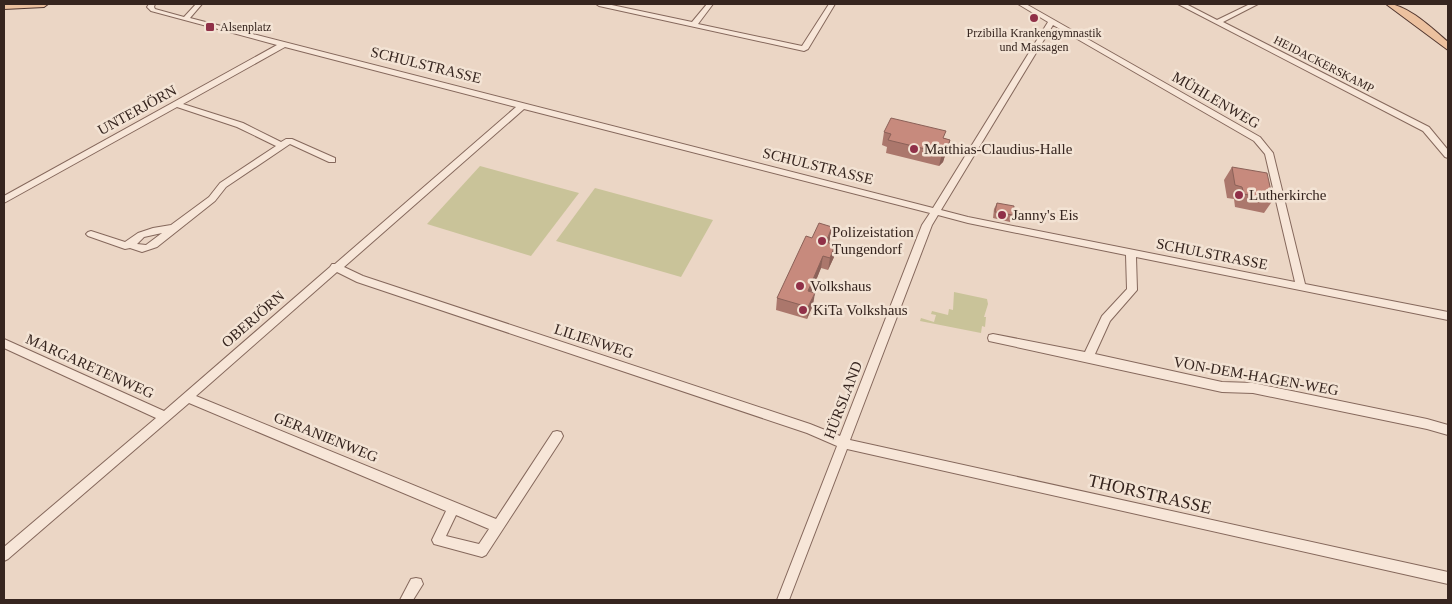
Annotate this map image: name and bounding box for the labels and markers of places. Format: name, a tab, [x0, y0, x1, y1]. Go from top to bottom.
marker: Przibilla Krankengymnastik und Massagen	[1028, 12, 1040, 24]
place label: Alsenplatz	[220, 20, 271, 34]
marker: Alsenplatz	[204, 21, 216, 33]
place label: Przibilla Krankengymnastik und Massagen	[967, 26, 1101, 54]
place label: Matthias-Claudius-Halle	[924, 141, 1073, 157]
marker: Matthias-Claudius-Halle	[908, 143, 920, 155]
place label: Lutherkirche	[1249, 187, 1327, 203]
marker: Lutherkirche	[1233, 189, 1245, 201]
place label: Janny's Eis	[1012, 207, 1079, 223]
marker: Janny's Eis	[996, 209, 1008, 221]
place label: Polizeistation Tungendorf	[832, 224, 914, 257]
marker: Polizeistation Tungendorf	[816, 235, 828, 247]
place label: Volkshaus	[810, 278, 872, 294]
marker: Volkshaus	[794, 280, 806, 292]
place label: KiTa Volkshaus	[813, 302, 908, 318]
marker: KiTa Volkshaus	[797, 304, 809, 316]

